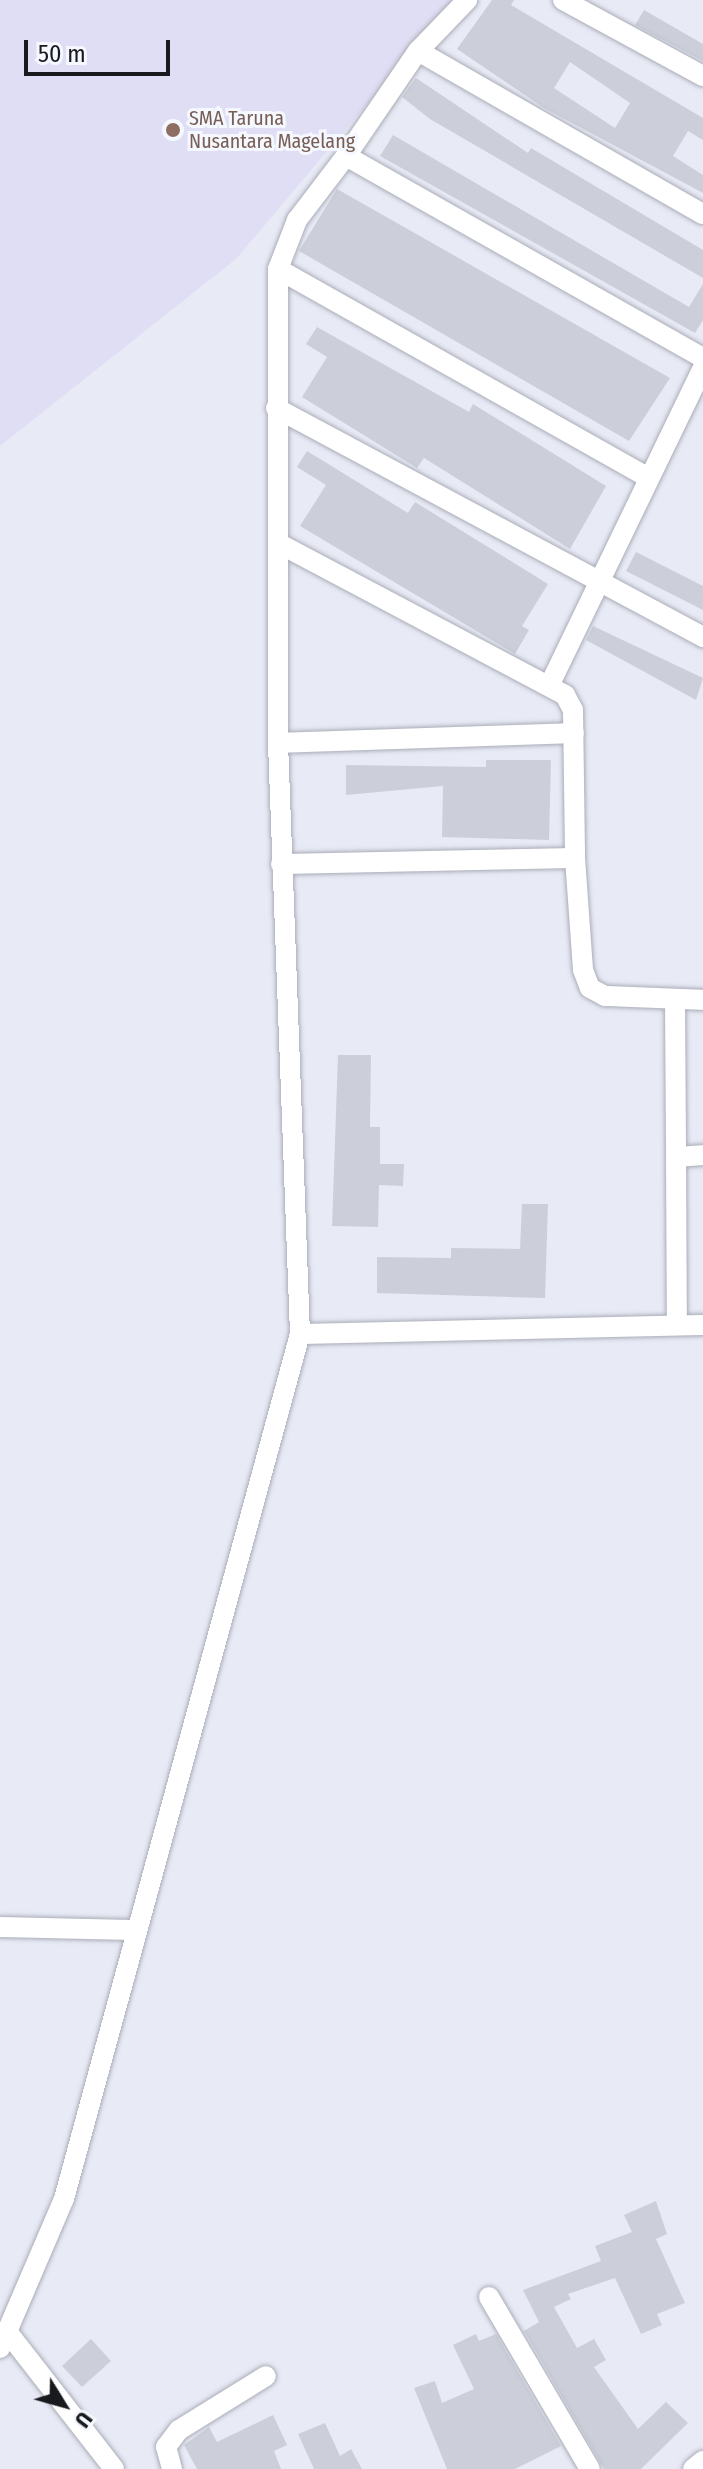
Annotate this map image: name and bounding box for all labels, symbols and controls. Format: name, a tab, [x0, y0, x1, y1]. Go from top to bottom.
scale bar	[28, 24, 174, 74]
text: 50 m	[38, 40, 86, 68]
place label: SMA Taruna Nusantara Magelang	[189, 106, 355, 153]
marker: SMA Taruna Nusantara Magelang	[164, 121, 182, 139]
north arrow	[24, 2365, 104, 2445]
text: U	[69, 2406, 98, 2433]

